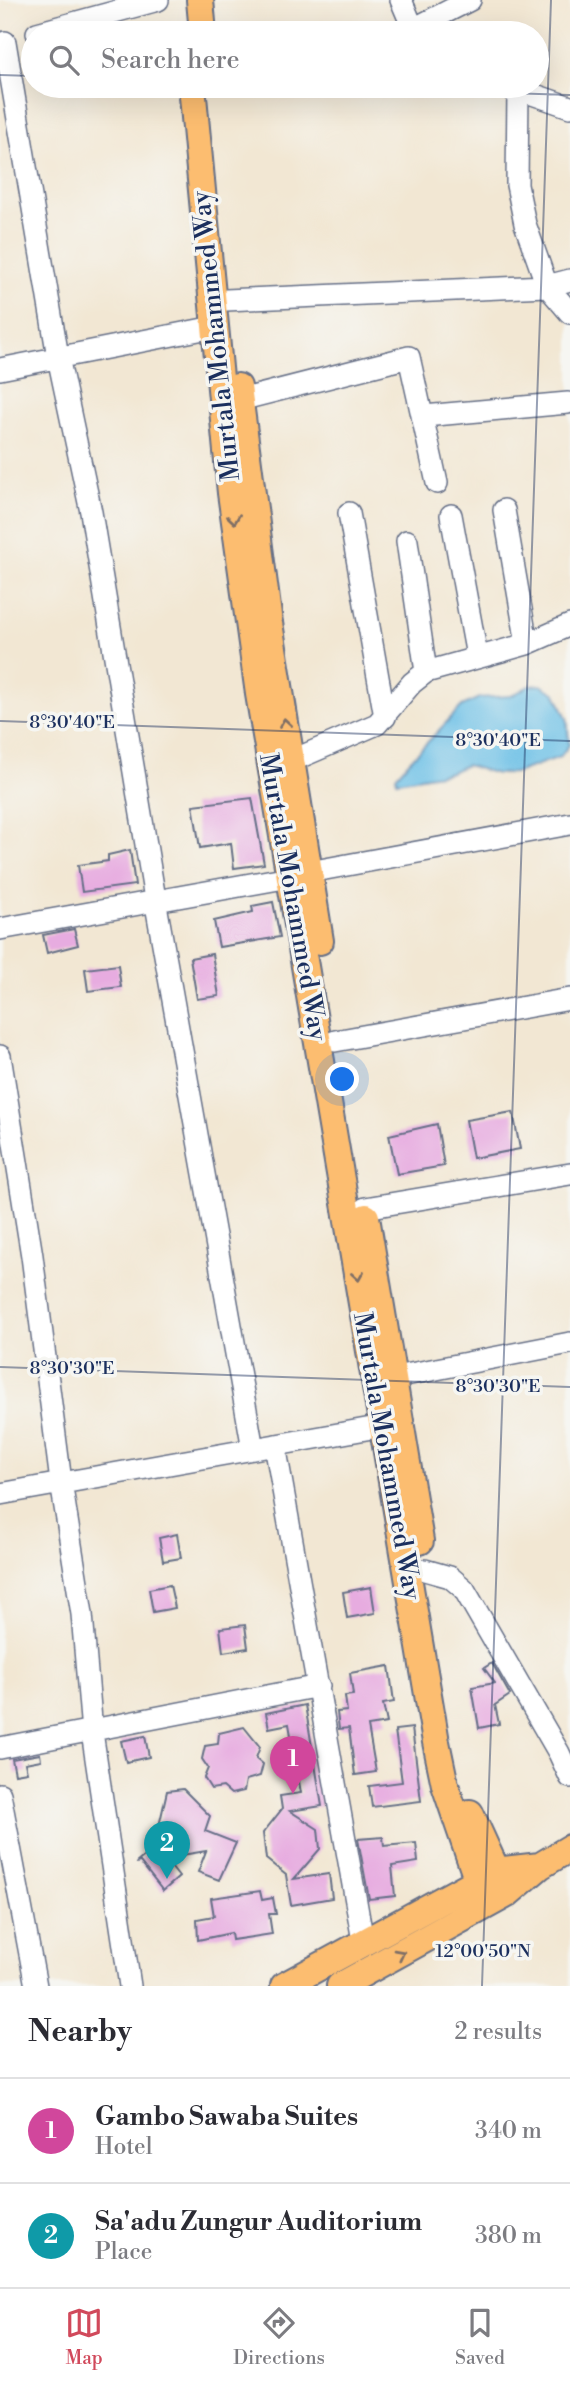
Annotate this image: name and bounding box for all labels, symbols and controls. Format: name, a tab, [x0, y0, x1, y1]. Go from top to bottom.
search box	[21, 21, 549, 98]
icon: search	[45, 41, 83, 79]
text: Search here	[101, 44, 240, 76]
street label: Murtala Mohammed Way	[185, 189, 247, 482]
one-way arrow	[227, 514, 242, 525]
text: 8°30'40"E	[29, 711, 115, 734]
one-way arrow	[278, 717, 293, 729]
text: 8°30'40"E	[455, 729, 541, 752]
street label: Murtala Mohammed Way	[252, 751, 334, 1044]
your location	[325, 1062, 359, 1096]
one-way arrow	[350, 1270, 365, 1282]
street label: Murtala Mohammed Way	[346, 1310, 428, 1603]
text: 8°30'30"E	[30, 1357, 114, 1380]
text: 8°30'30"E	[456, 1375, 540, 1398]
pin: 1	[270, 1736, 316, 1794]
pin: 2	[144, 1821, 190, 1879]
text: 12°00'50"N	[435, 1940, 531, 1963]
one-way arrow	[393, 1948, 406, 1962]
text: Nearby	[28, 2013, 132, 2051]
text: 2 results	[455, 2018, 542, 2046]
text: Gambo Sawaba Suites	[95, 2101, 358, 2133]
text: 1	[45, 2117, 57, 2145]
text: 340 m	[475, 2117, 542, 2145]
text: Hotel	[95, 2133, 153, 2161]
text: Sa'adu Zungur Auditorium	[95, 2206, 422, 2238]
text: 2	[44, 2222, 58, 2250]
text: 380 m	[475, 2222, 542, 2250]
text: Place	[95, 2238, 152, 2266]
tab: Map	[65, 2304, 103, 2370]
tab: Directions	[233, 2304, 325, 2370]
tab: Saved	[455, 2304, 505, 2370]

